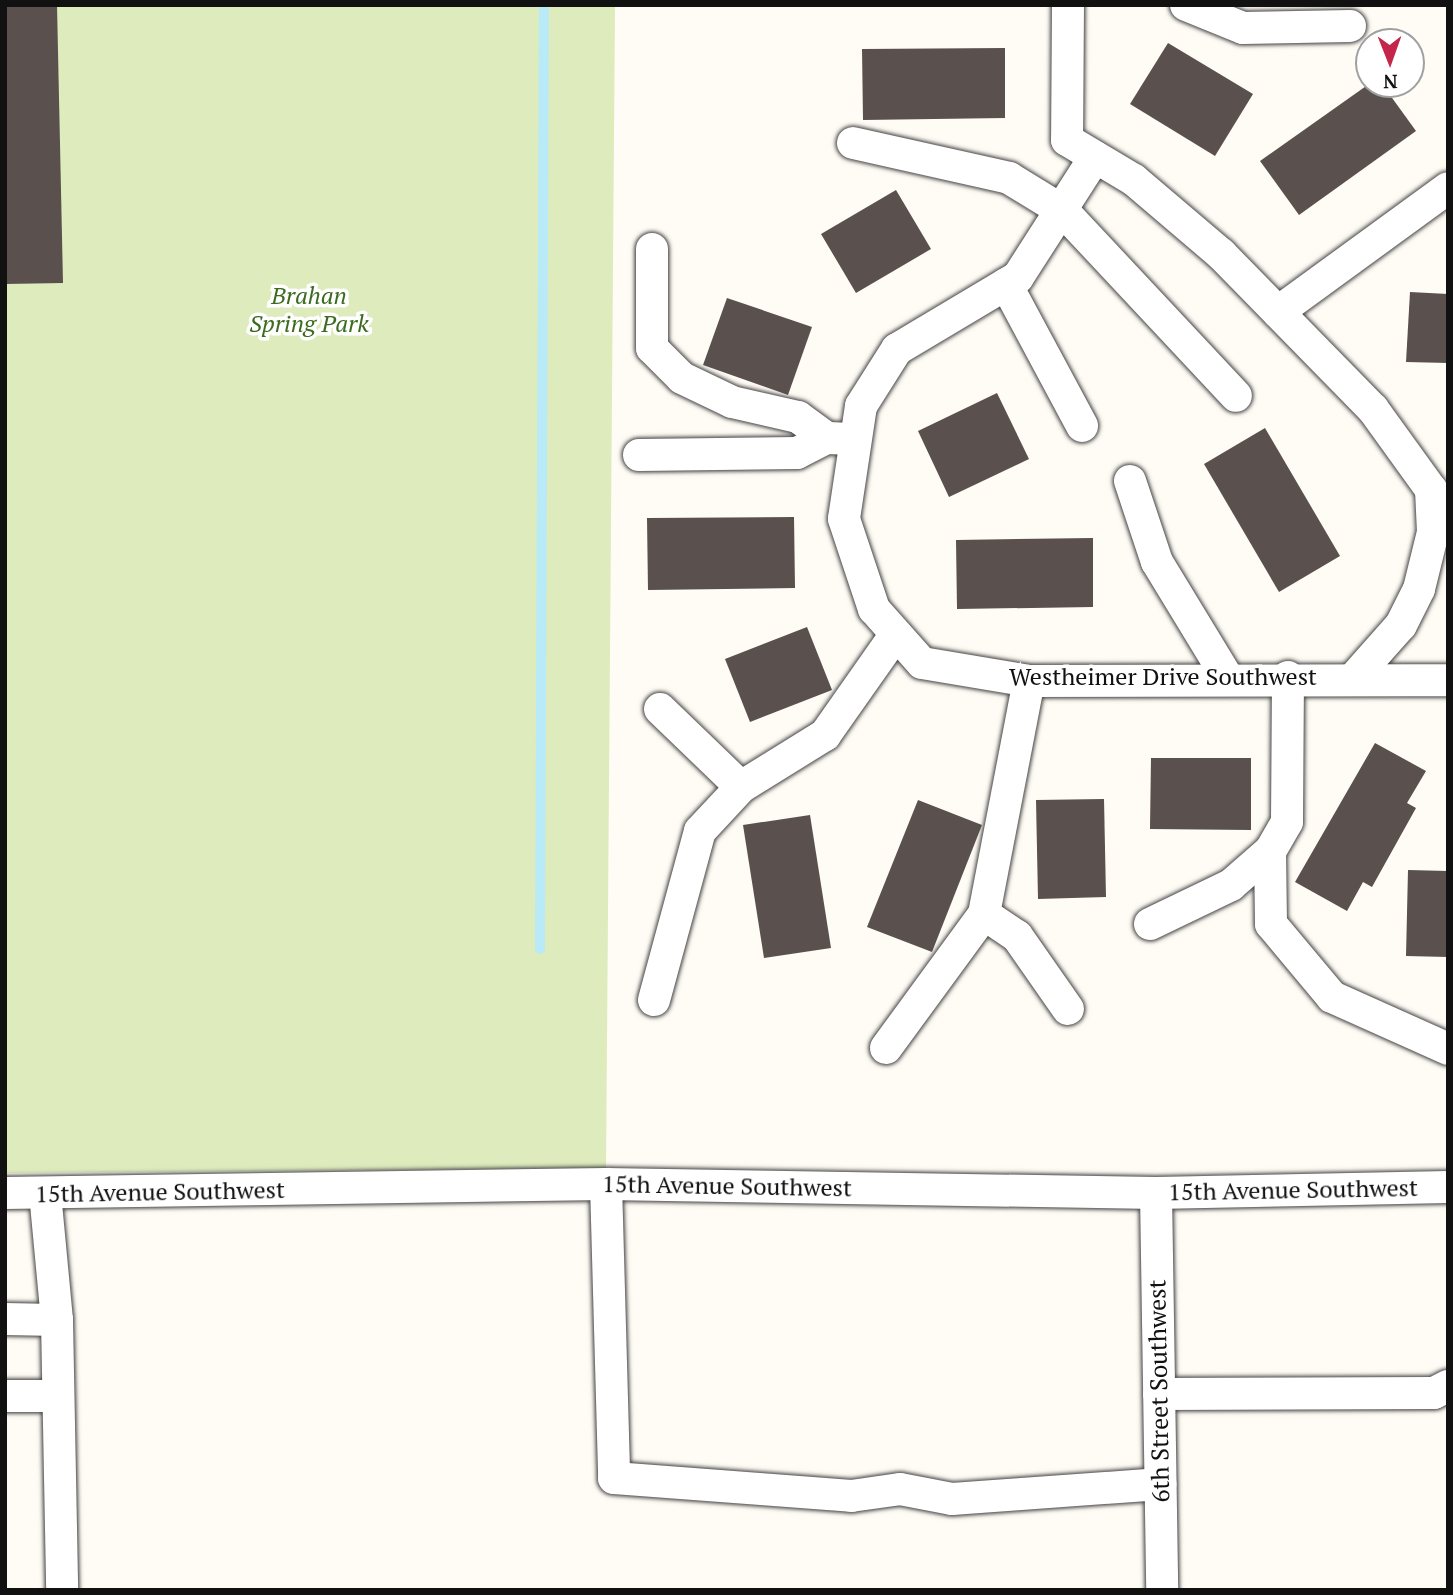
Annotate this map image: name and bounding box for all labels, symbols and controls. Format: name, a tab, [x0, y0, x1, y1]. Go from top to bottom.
north arrow	[1355, 28, 1425, 98]
text: N	[1383, 70, 1398, 95]
park label: Brahan Spring Park	[249, 282, 369, 338]
street label: Westheimer Drive Southwest	[1009, 663, 1317, 691]
street label: 15th Avenue Southwest	[602, 1169, 852, 1203]
street label: 15th Avenue Southwest	[1168, 1173, 1418, 1207]
street label: 15th Avenue Southwest	[35, 1175, 285, 1209]
street label: 6th Street Southwest	[1143, 1279, 1175, 1503]

